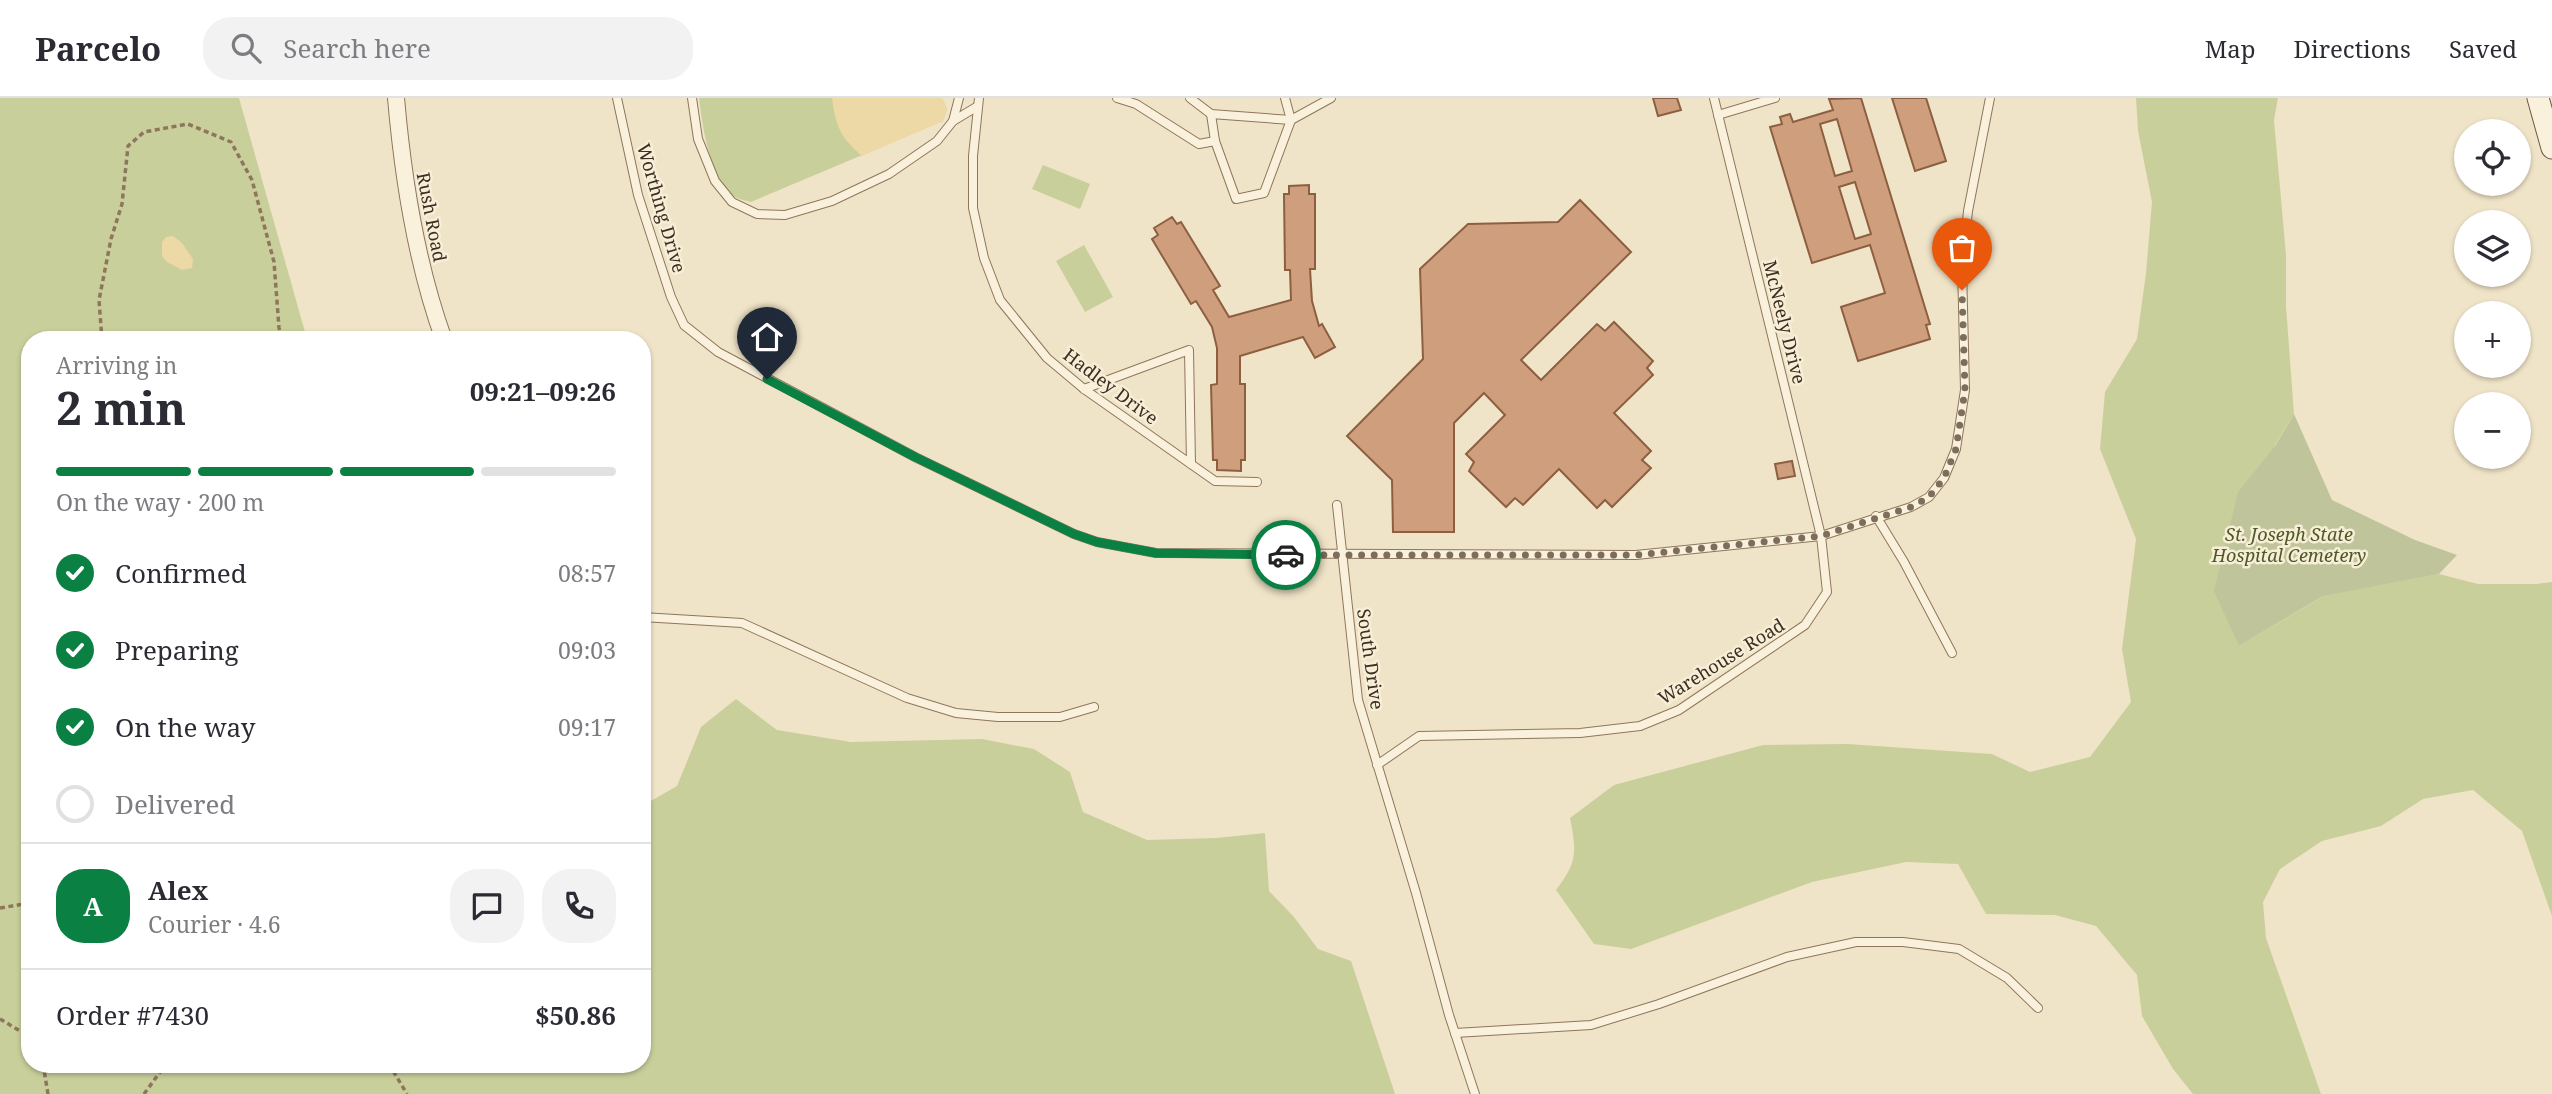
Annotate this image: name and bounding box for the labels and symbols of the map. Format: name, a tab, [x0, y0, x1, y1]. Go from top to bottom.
street label: Worthing Drive	[632, 141, 692, 275]
street label: Rush Road	[412, 170, 452, 264]
pin	[1932, 218, 1992, 290]
street label: McNeely Drive	[1758, 258, 1812, 386]
pin	[737, 307, 797, 379]
street label: Hadley Drive	[1059, 342, 1163, 430]
courier	[1251, 520, 1321, 590]
park label: St. Joseph State Hospital Cemetery	[2211, 522, 2366, 567]
street label: South Drive	[1352, 607, 1390, 711]
street label: Warehouse Road	[1653, 612, 1789, 710]

